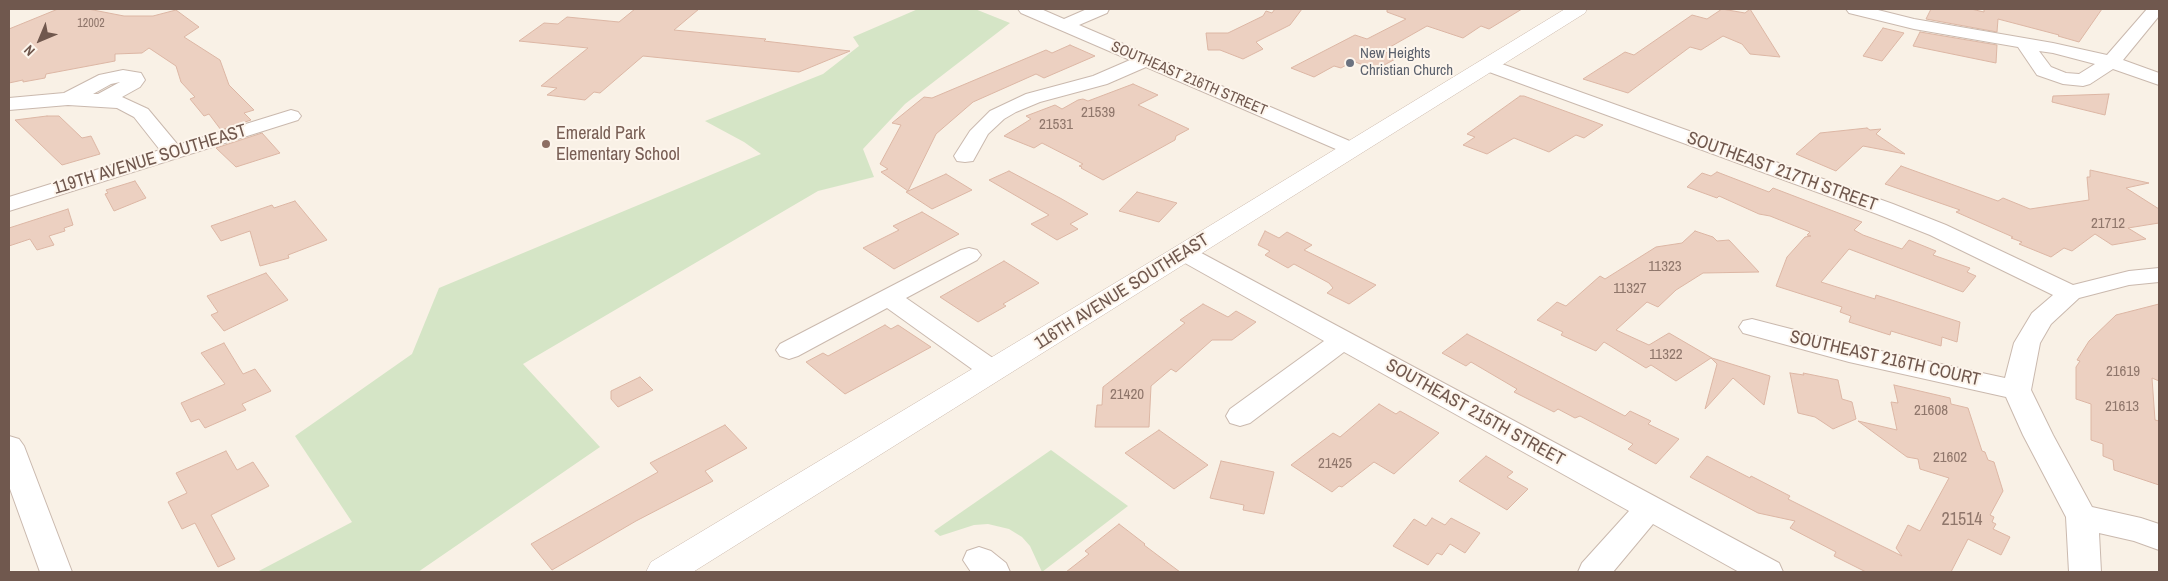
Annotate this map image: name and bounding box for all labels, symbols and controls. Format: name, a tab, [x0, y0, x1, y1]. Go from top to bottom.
north arrow	[15, 15, 65, 65]
house number: 12002	[77, 17, 105, 31]
street label: SOUTHEAST 216TH STREET	[1108, 38, 1270, 120]
text: N	[20, 41, 39, 60]
place label: New Heights Christian Church	[1360, 45, 1453, 80]
marker: New Heights Christian Church	[1344, 57, 1356, 69]
house number: 21539	[1081, 104, 1115, 122]
house number: 21531	[1039, 116, 1073, 134]
street label: 119TH AVENUE SOUTHEAST	[51, 120, 249, 200]
place label: Emerald Park Elementary School	[556, 123, 680, 166]
street label: SOUTHEAST 217TH STREET	[1684, 127, 1880, 217]
marker: Emerald Park Elementary School	[540, 138, 552, 150]
house number: 21712	[2091, 215, 2125, 233]
street label: 116TH AVENUE SOUTHEAST	[1031, 230, 1213, 354]
house number: 11323	[1648, 258, 1682, 276]
house number: 11327	[1613, 280, 1647, 298]
street label: SOUTHEAST 216TH COURT	[1788, 327, 1982, 391]
house number: 11322	[1649, 346, 1683, 364]
street label: SOUTHEAST 215TH STREET	[1382, 355, 1568, 471]
house number: 21619	[2106, 363, 2140, 381]
house number: 21420	[1110, 386, 1144, 404]
house number: 21613	[2105, 398, 2139, 416]
house number: 21608	[1914, 402, 1948, 420]
house number: 21602	[1933, 449, 1967, 467]
house number: 21425	[1318, 455, 1352, 473]
house number: 21514	[1941, 509, 1983, 531]

